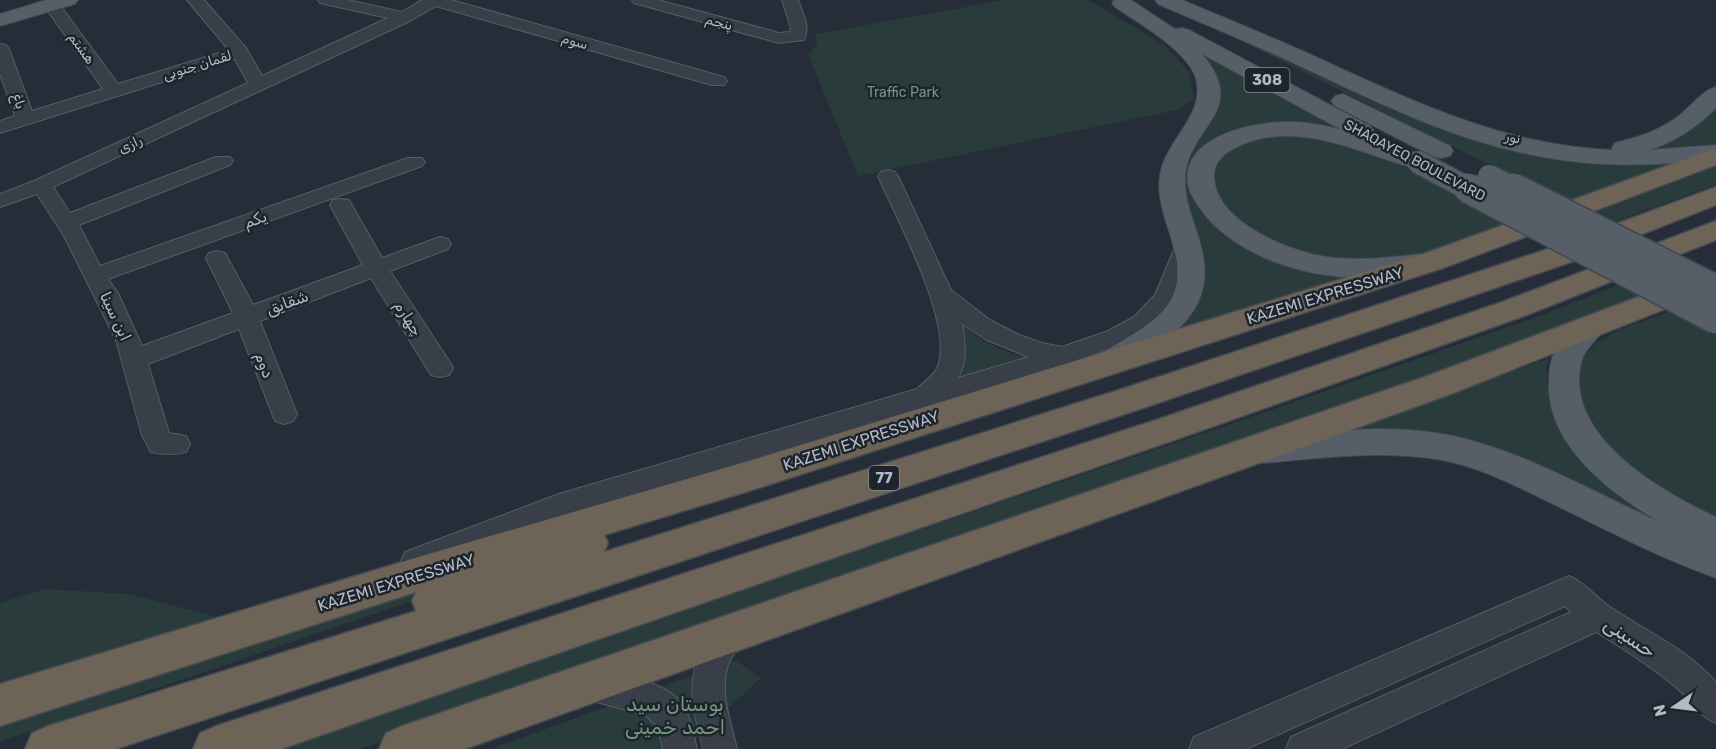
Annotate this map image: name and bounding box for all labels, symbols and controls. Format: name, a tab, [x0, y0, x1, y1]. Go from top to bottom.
street label: پنجم	[703, 11, 734, 35]
street label: هشتم	[64, 29, 99, 68]
street label: سوم	[559, 30, 590, 54]
street label: لقمان جنوبی	[161, 47, 234, 84]
road number: 308	[1244, 68, 1290, 92]
park label: Traffic Park	[867, 84, 940, 101]
street label: باغ	[7, 91, 29, 112]
street label: SHAQAYEQ BOULEVARD	[1341, 116, 1488, 205]
street label: نور	[1503, 127, 1522, 147]
street label: رازی	[116, 132, 145, 157]
street label: یکم	[241, 207, 270, 233]
street label: KAZEMI EXPRESSWAY	[1244, 263, 1406, 328]
street label: شقایق	[263, 286, 311, 320]
street label: ابن سینا	[96, 289, 135, 344]
street label: چهارم	[390, 297, 427, 340]
street label: دوم	[250, 350, 278, 381]
street label: KAZEMI EXPRESSWAY	[781, 406, 942, 475]
road number: 77	[869, 466, 899, 490]
street label: KAZEMI EXPRESSWAY	[315, 550, 477, 615]
street label: حسینی	[1599, 611, 1661, 663]
north arrow	[1644, 677, 1704, 737]
park label: بوستان سید احمد خمینی	[625, 692, 725, 739]
text: N	[1649, 703, 1671, 718]

